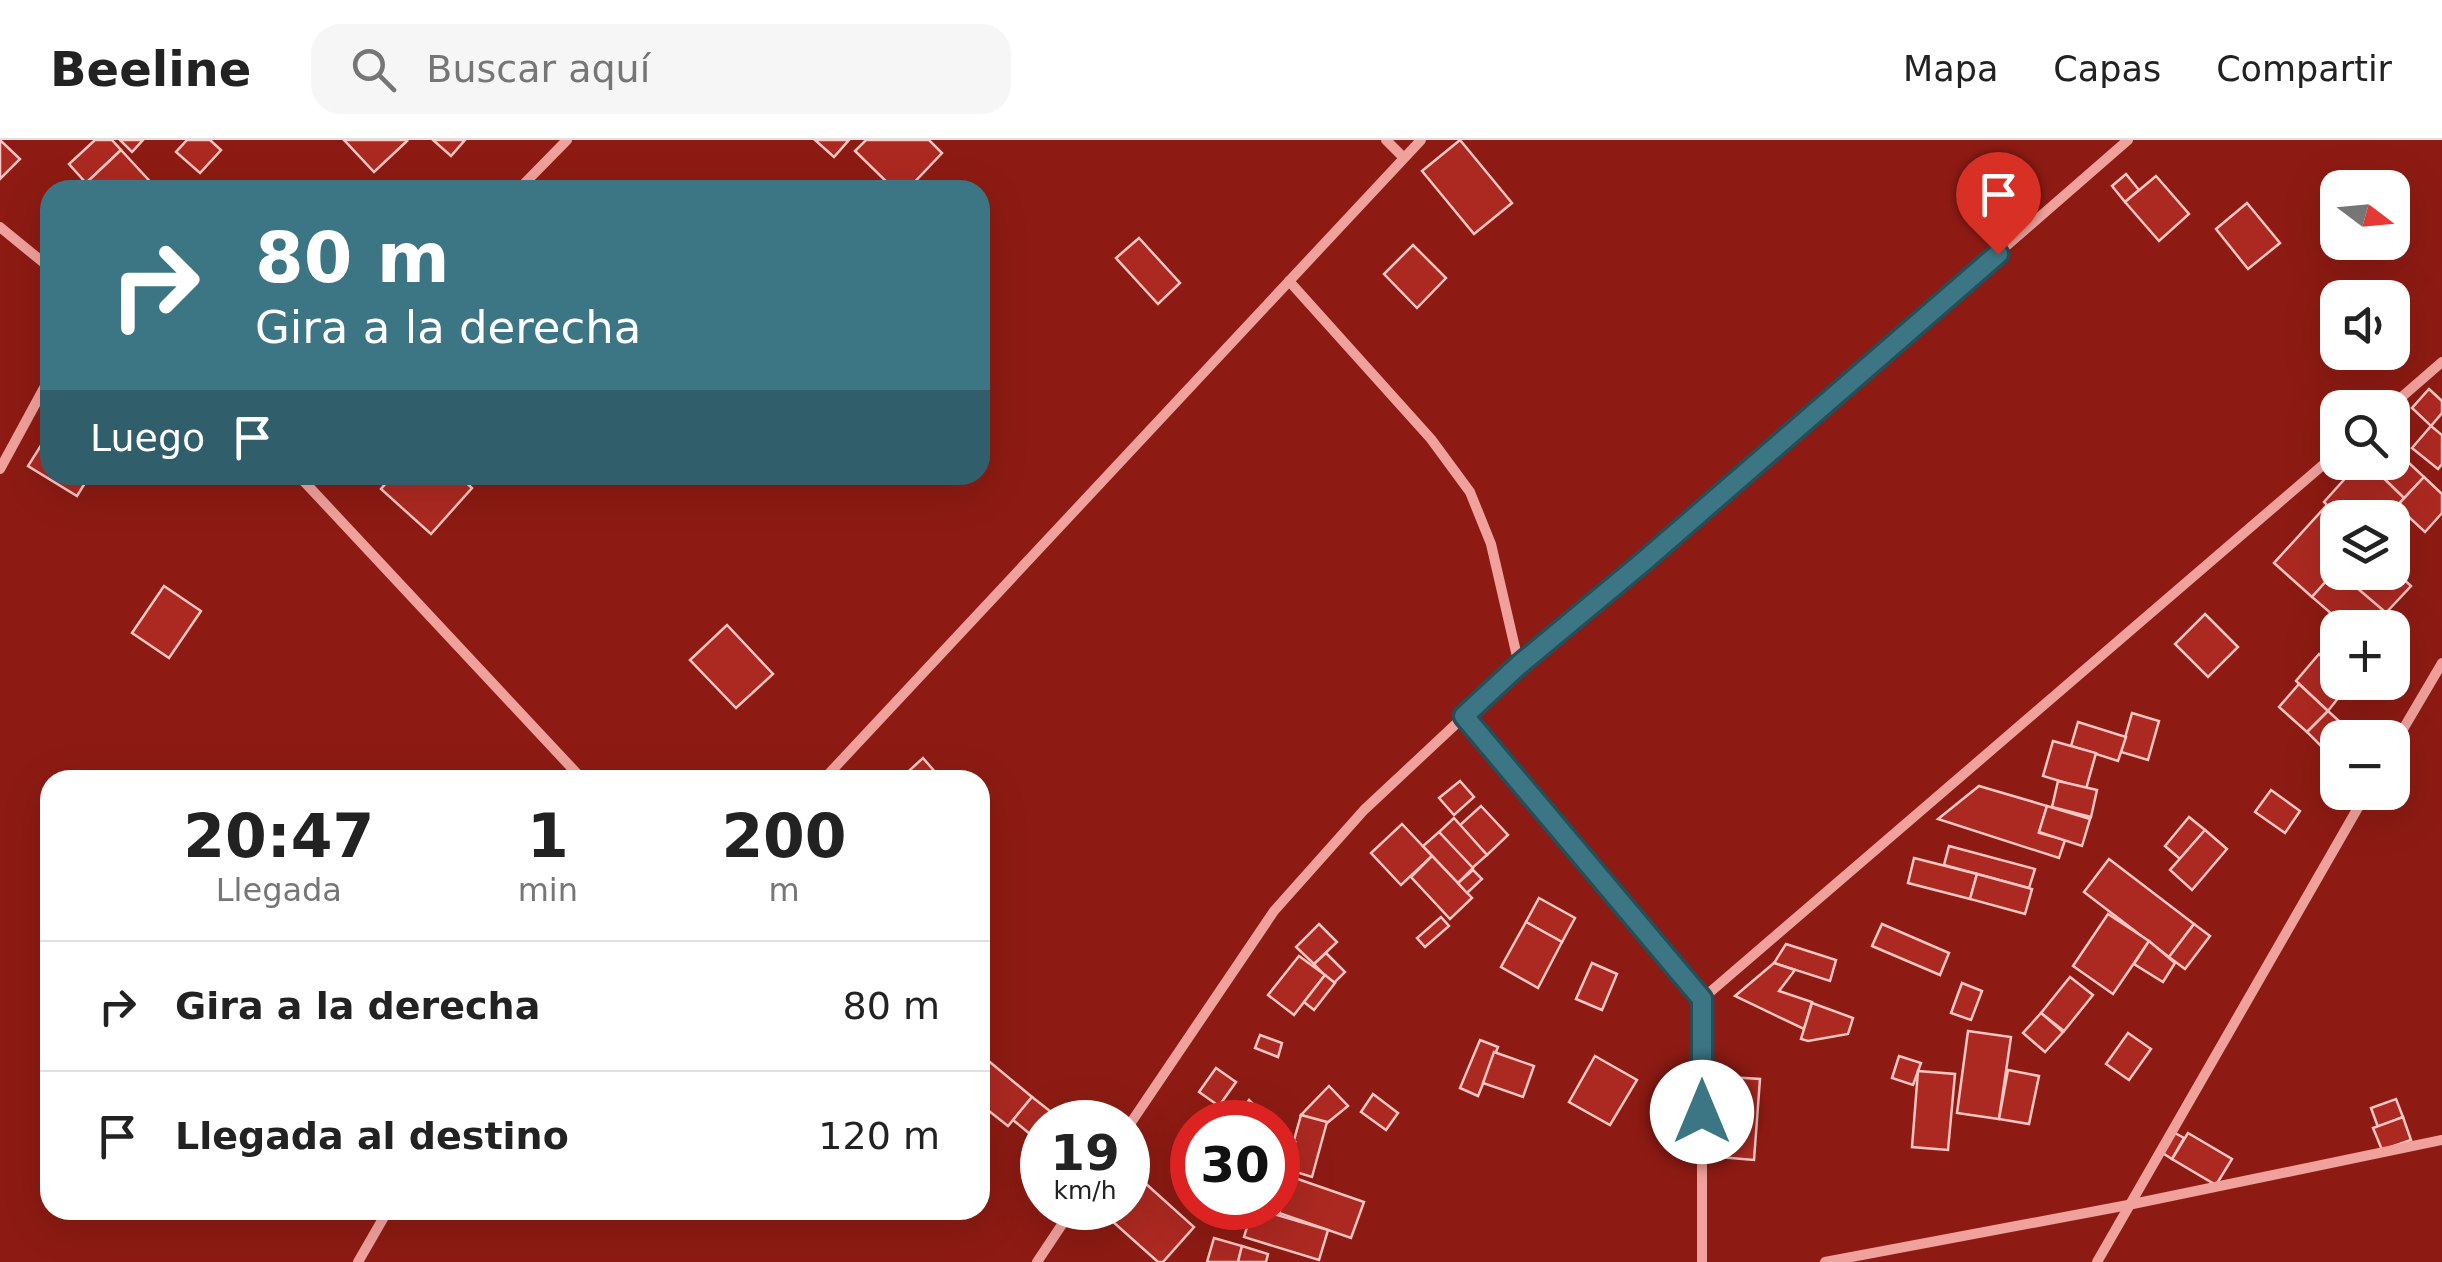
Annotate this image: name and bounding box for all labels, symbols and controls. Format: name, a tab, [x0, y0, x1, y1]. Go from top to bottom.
search box	[311, 24, 1011, 114]
text: Beeline	[50, 41, 251, 97]
icon: search	[346, 42, 401, 97]
text: Buscar aquí	[426, 47, 650, 91]
text: Mapa	[1903, 49, 1998, 89]
text: Capas	[2053, 49, 2161, 89]
text: Compartir	[2216, 49, 2392, 89]
pin	[1956, 152, 2041, 255]
icon: arrive	[1971, 167, 2026, 222]
north arrow	[2320, 170, 2410, 260]
map controls	[2320, 170, 2410, 810]
text: 80 m	[255, 217, 450, 299]
icon: right	[90, 220, 220, 350]
button: sound	[2320, 280, 2410, 370]
text: Gira a la derecha	[255, 301, 641, 354]
button: search	[2320, 390, 2410, 480]
icon: arrive	[225, 410, 280, 465]
text: Luego	[90, 416, 205, 460]
button: layers	[2320, 500, 2410, 590]
button: +	[2320, 610, 2410, 700]
button: −	[2320, 720, 2410, 810]
text: 20:47	[183, 801, 374, 871]
text: 1	[527, 801, 569, 871]
text: 200	[721, 801, 847, 871]
text: Llegada	[216, 871, 342, 909]
text: min	[518, 871, 578, 909]
text: m	[768, 871, 800, 909]
icon: right	[90, 979, 145, 1034]
text: Gira a la derecha	[175, 984, 540, 1028]
text: 80 m	[843, 984, 940, 1028]
position arrow	[1650, 1060, 1754, 1164]
speed limit sign: 30	[1170, 1100, 1300, 1230]
icon: arrive	[90, 1109, 145, 1164]
text: Llegada al destino	[175, 1114, 569, 1158]
text: 120 m	[818, 1114, 940, 1158]
text: 19	[1050, 1124, 1120, 1182]
text: km/h	[1053, 1176, 1117, 1205]

